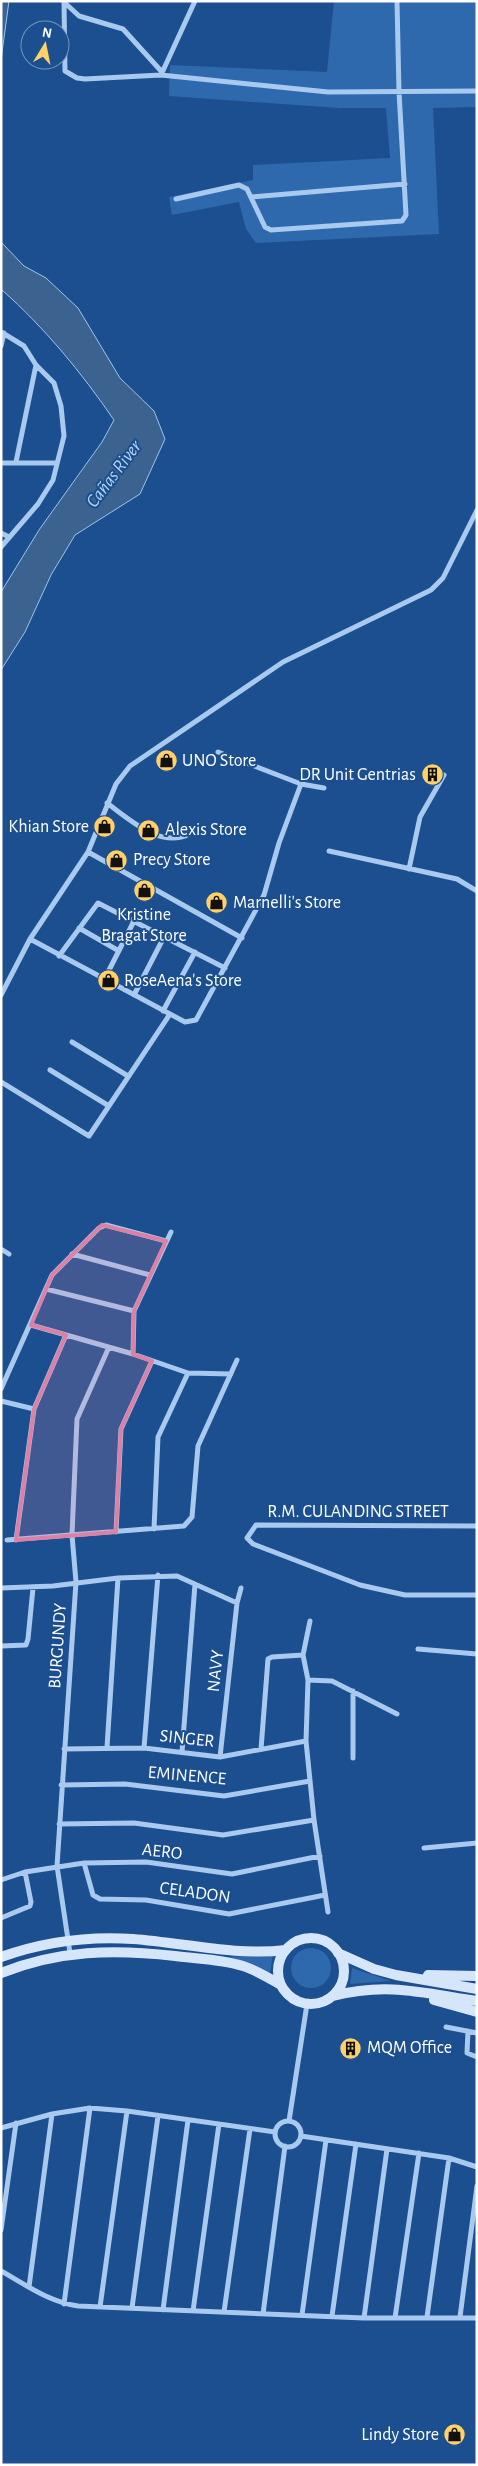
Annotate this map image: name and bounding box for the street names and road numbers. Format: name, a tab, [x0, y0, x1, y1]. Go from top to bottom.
street label: R.M. CULANDING STREET	[267, 1503, 449, 1521]
street label: BURGUNDY	[46, 1602, 70, 1689]
street label: NAVY	[205, 1649, 227, 1693]
street label: SINGER	[159, 1727, 215, 1751]
street label: EMINENCE	[147, 1764, 227, 1788]
street label: AERO	[141, 1841, 183, 1863]
street label: CELADON	[158, 1879, 232, 1907]

